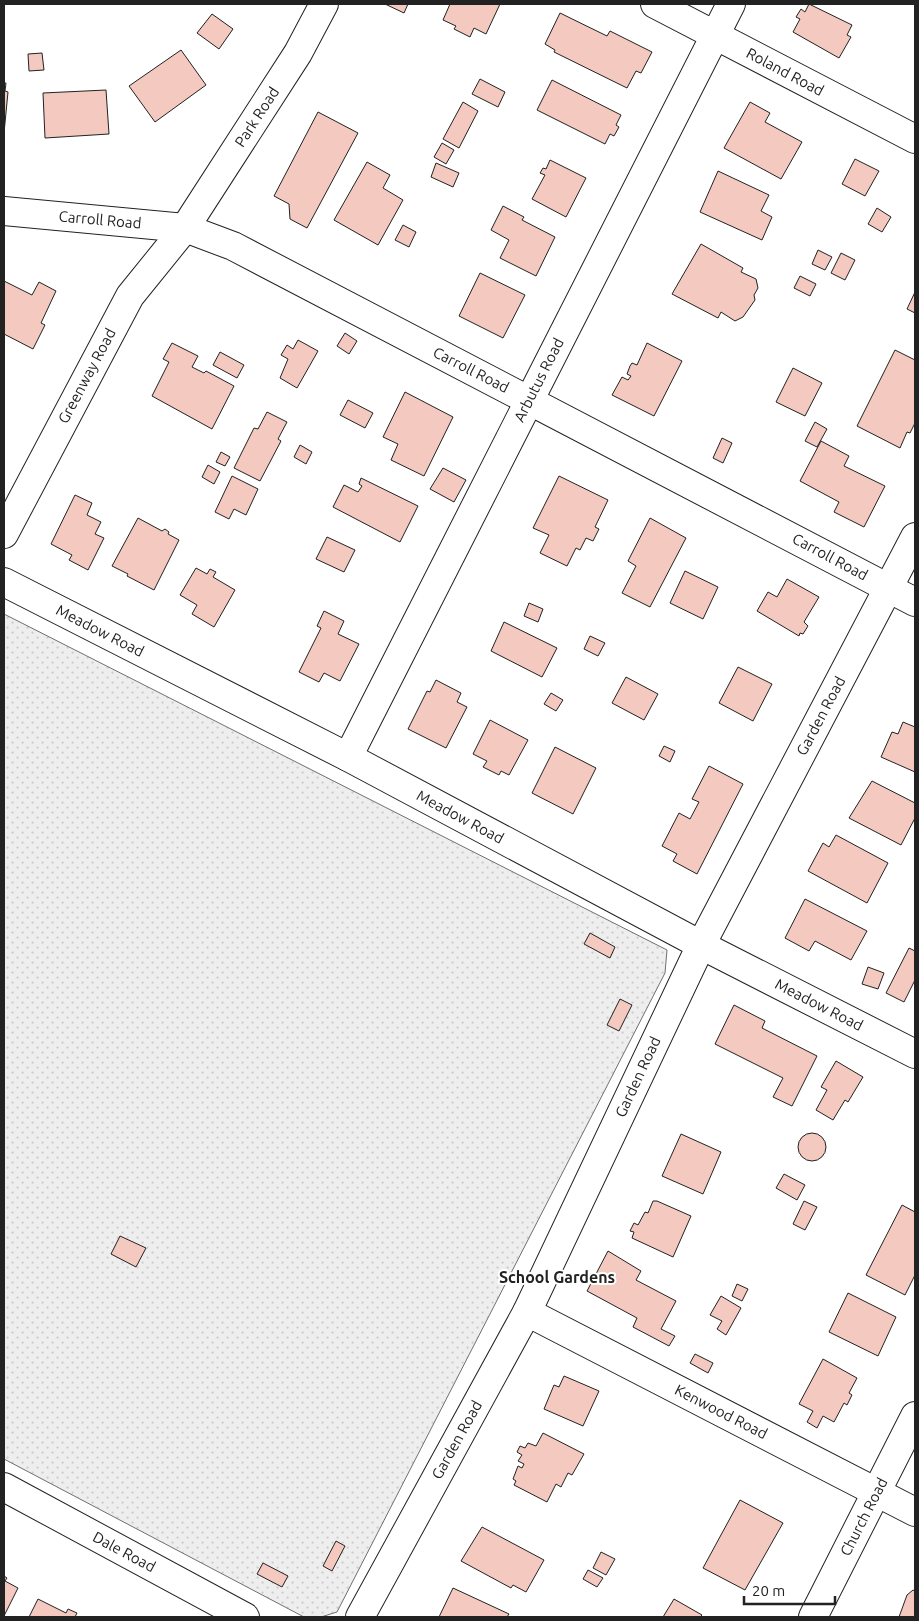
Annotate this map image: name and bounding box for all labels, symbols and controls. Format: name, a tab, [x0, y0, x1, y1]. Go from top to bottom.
street label: Roland Road	[744, 44, 827, 99]
street label: Park Road	[231, 84, 282, 150]
street label: Carroll Road	[58, 207, 142, 232]
street label: Greenway Road	[54, 325, 119, 426]
street label: Arbutus Road	[510, 335, 567, 425]
street label: Carroll Road	[430, 343, 512, 396]
street label: Carroll Road	[790, 530, 871, 584]
street label: Meadow Road	[54, 601, 147, 660]
street label: Garden Road	[793, 673, 848, 758]
street label: Meadow Road	[414, 786, 507, 847]
street label: Meadow Road	[773, 975, 866, 1034]
street label: Garden Road	[611, 1034, 664, 1120]
district label: School Gardens	[499, 1268, 615, 1286]
street label: Kenwood Road	[672, 1381, 770, 1442]
street label: Garden Road	[428, 1398, 485, 1482]
street label: Church Road	[837, 1475, 891, 1559]
street label: Dale Road	[90, 1528, 158, 1575]
scale bar	[744, 1574, 835, 1606]
text: 20 m	[752, 1582, 785, 1599]

